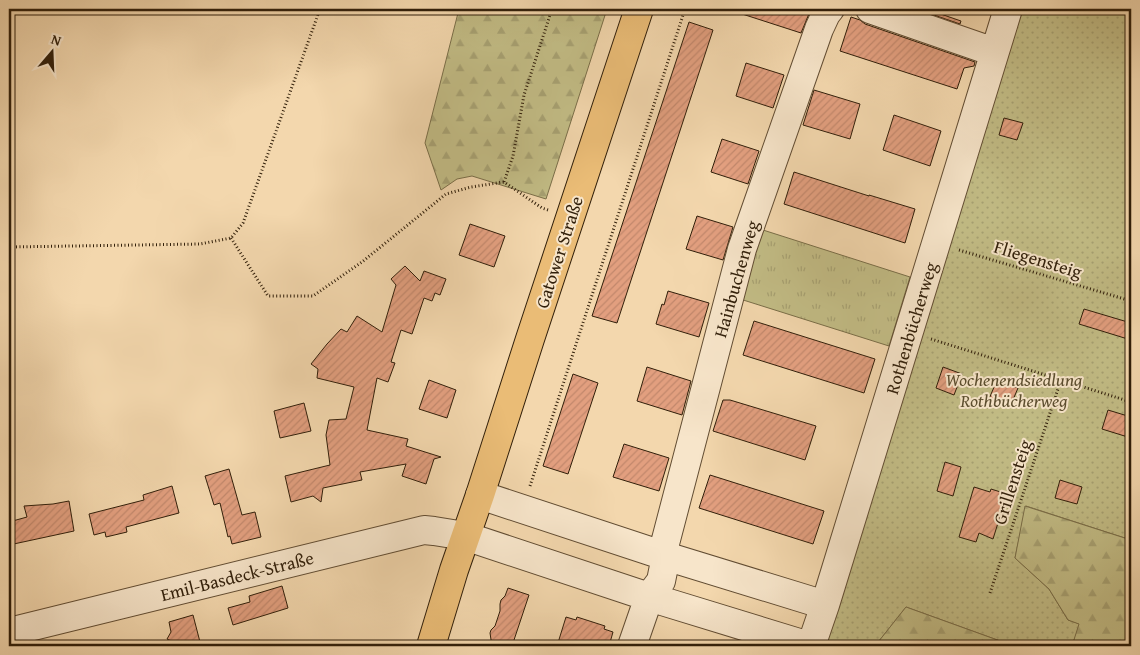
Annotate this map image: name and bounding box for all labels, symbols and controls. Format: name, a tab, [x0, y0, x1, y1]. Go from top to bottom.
north arrow	[28, 28, 78, 78]
text: N	[49, 29, 65, 51]
street label: Gatower Straße	[528, 192, 590, 312]
street label: Hainbuchenweg	[706, 217, 766, 341]
street label: Fliegensteig	[991, 233, 1085, 285]
street label: Rothenbücherweg	[878, 258, 944, 398]
park label: Wochenendsiedlung Rothbücherweg	[946, 366, 1082, 414]
street label: Grillensteig	[986, 436, 1038, 528]
street label: Emil-Basdeck-Straße	[158, 544, 316, 608]

